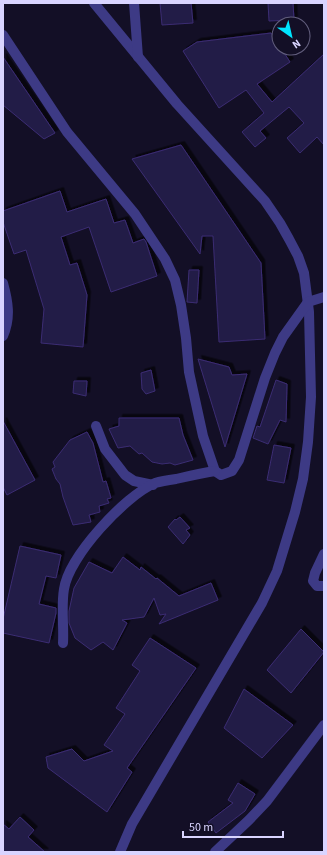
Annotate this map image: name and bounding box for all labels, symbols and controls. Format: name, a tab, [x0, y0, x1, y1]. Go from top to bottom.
north arrow	[271, 16, 311, 56]
text: N	[289, 36, 304, 52]
scale bar	[183, 813, 283, 839]
text: 50 m	[189, 819, 213, 836]

